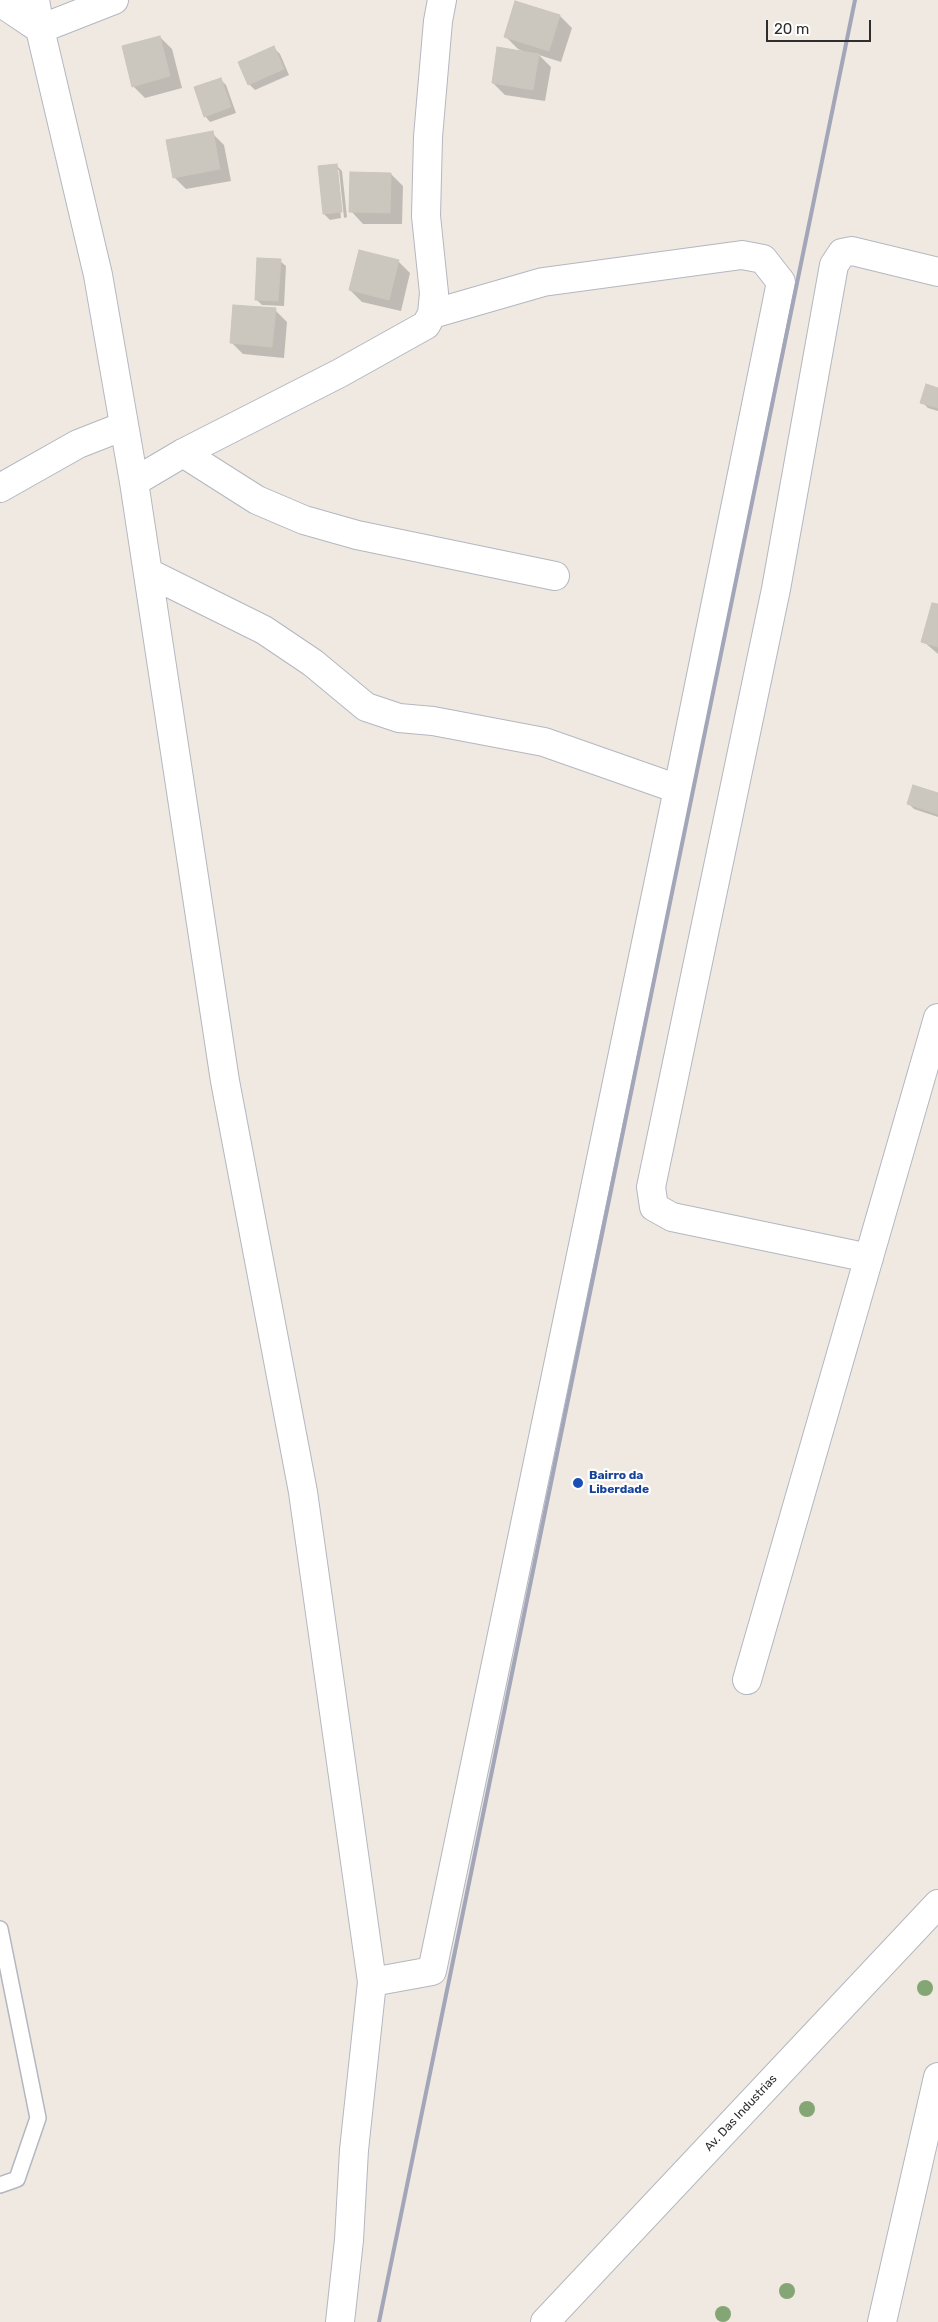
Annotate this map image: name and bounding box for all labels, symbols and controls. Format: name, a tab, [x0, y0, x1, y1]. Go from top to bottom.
scale bar	[768, 10, 873, 42]
text: 20 m	[774, 20, 809, 38]
place label: Bairro da Liberdade	[589, 1469, 649, 1497]
marker: Bairro da Liberdade	[571, 1476, 585, 1490]
street label: Av. Das Industrias	[702, 2072, 780, 2154]

